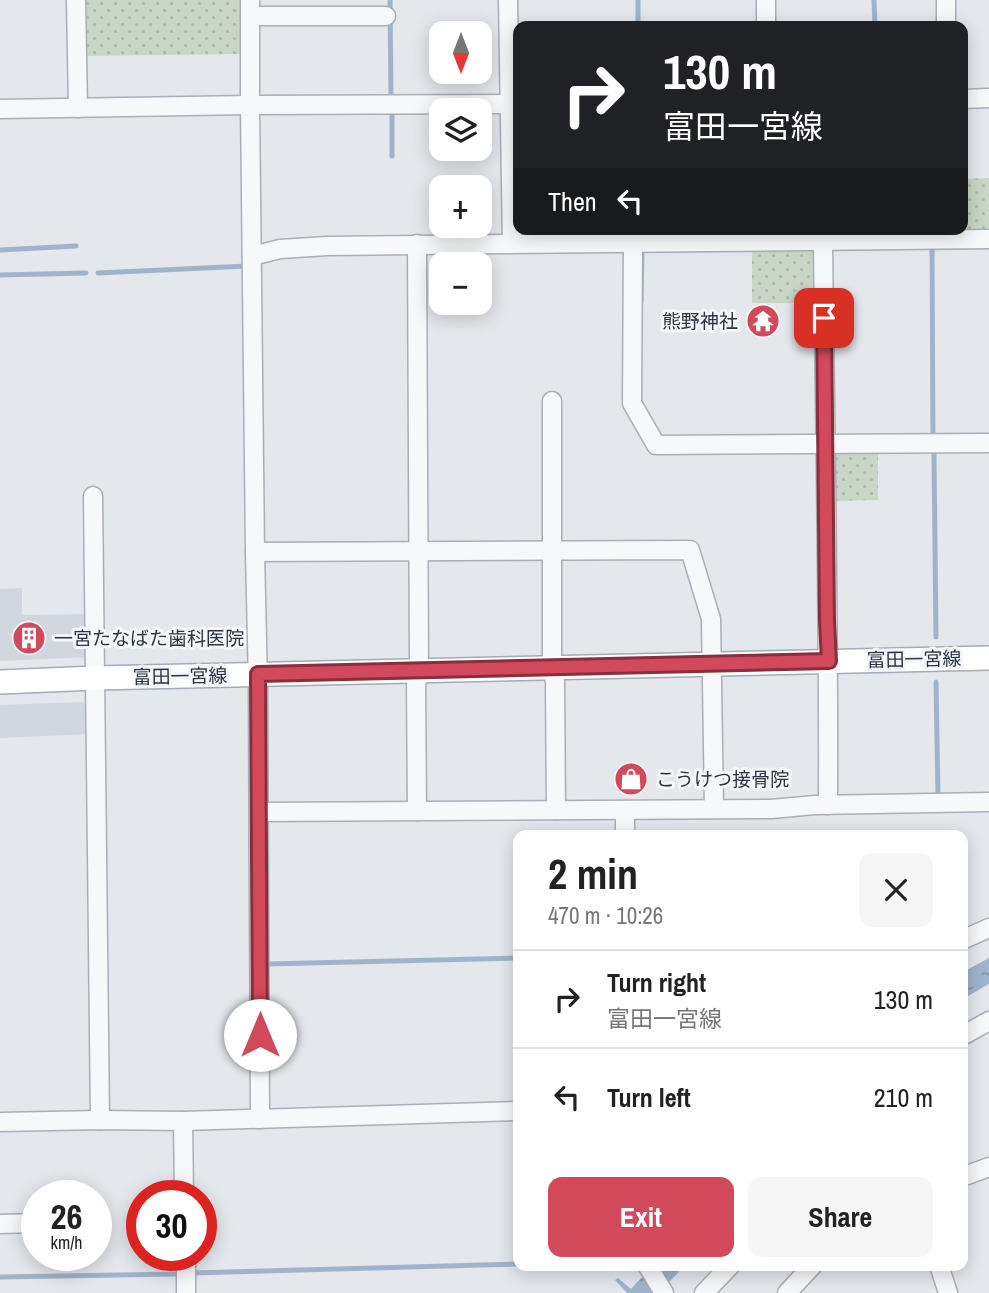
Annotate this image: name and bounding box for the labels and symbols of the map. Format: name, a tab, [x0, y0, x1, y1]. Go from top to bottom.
north arrow	[429, 21, 492, 84]
pin	[794, 288, 854, 348]
temple icon: 熊野神社	[744, 302, 782, 340]
place label: 熊野神社	[662, 308, 738, 334]
building icon: 一宮たなばた歯科医院	[10, 619, 48, 657]
place label: 一宮たなばた歯科医院	[54, 625, 244, 651]
street label: 富田一宮線	[866, 645, 962, 673]
street label: 富田一宮線	[132, 662, 228, 690]
shop icon: こうけつ接骨院	[612, 760, 650, 798]
place label: こうけつ接骨院	[656, 766, 789, 792]
position arrow	[223, 998, 297, 1072]
speed limit sign: 30	[126, 1180, 217, 1271]

